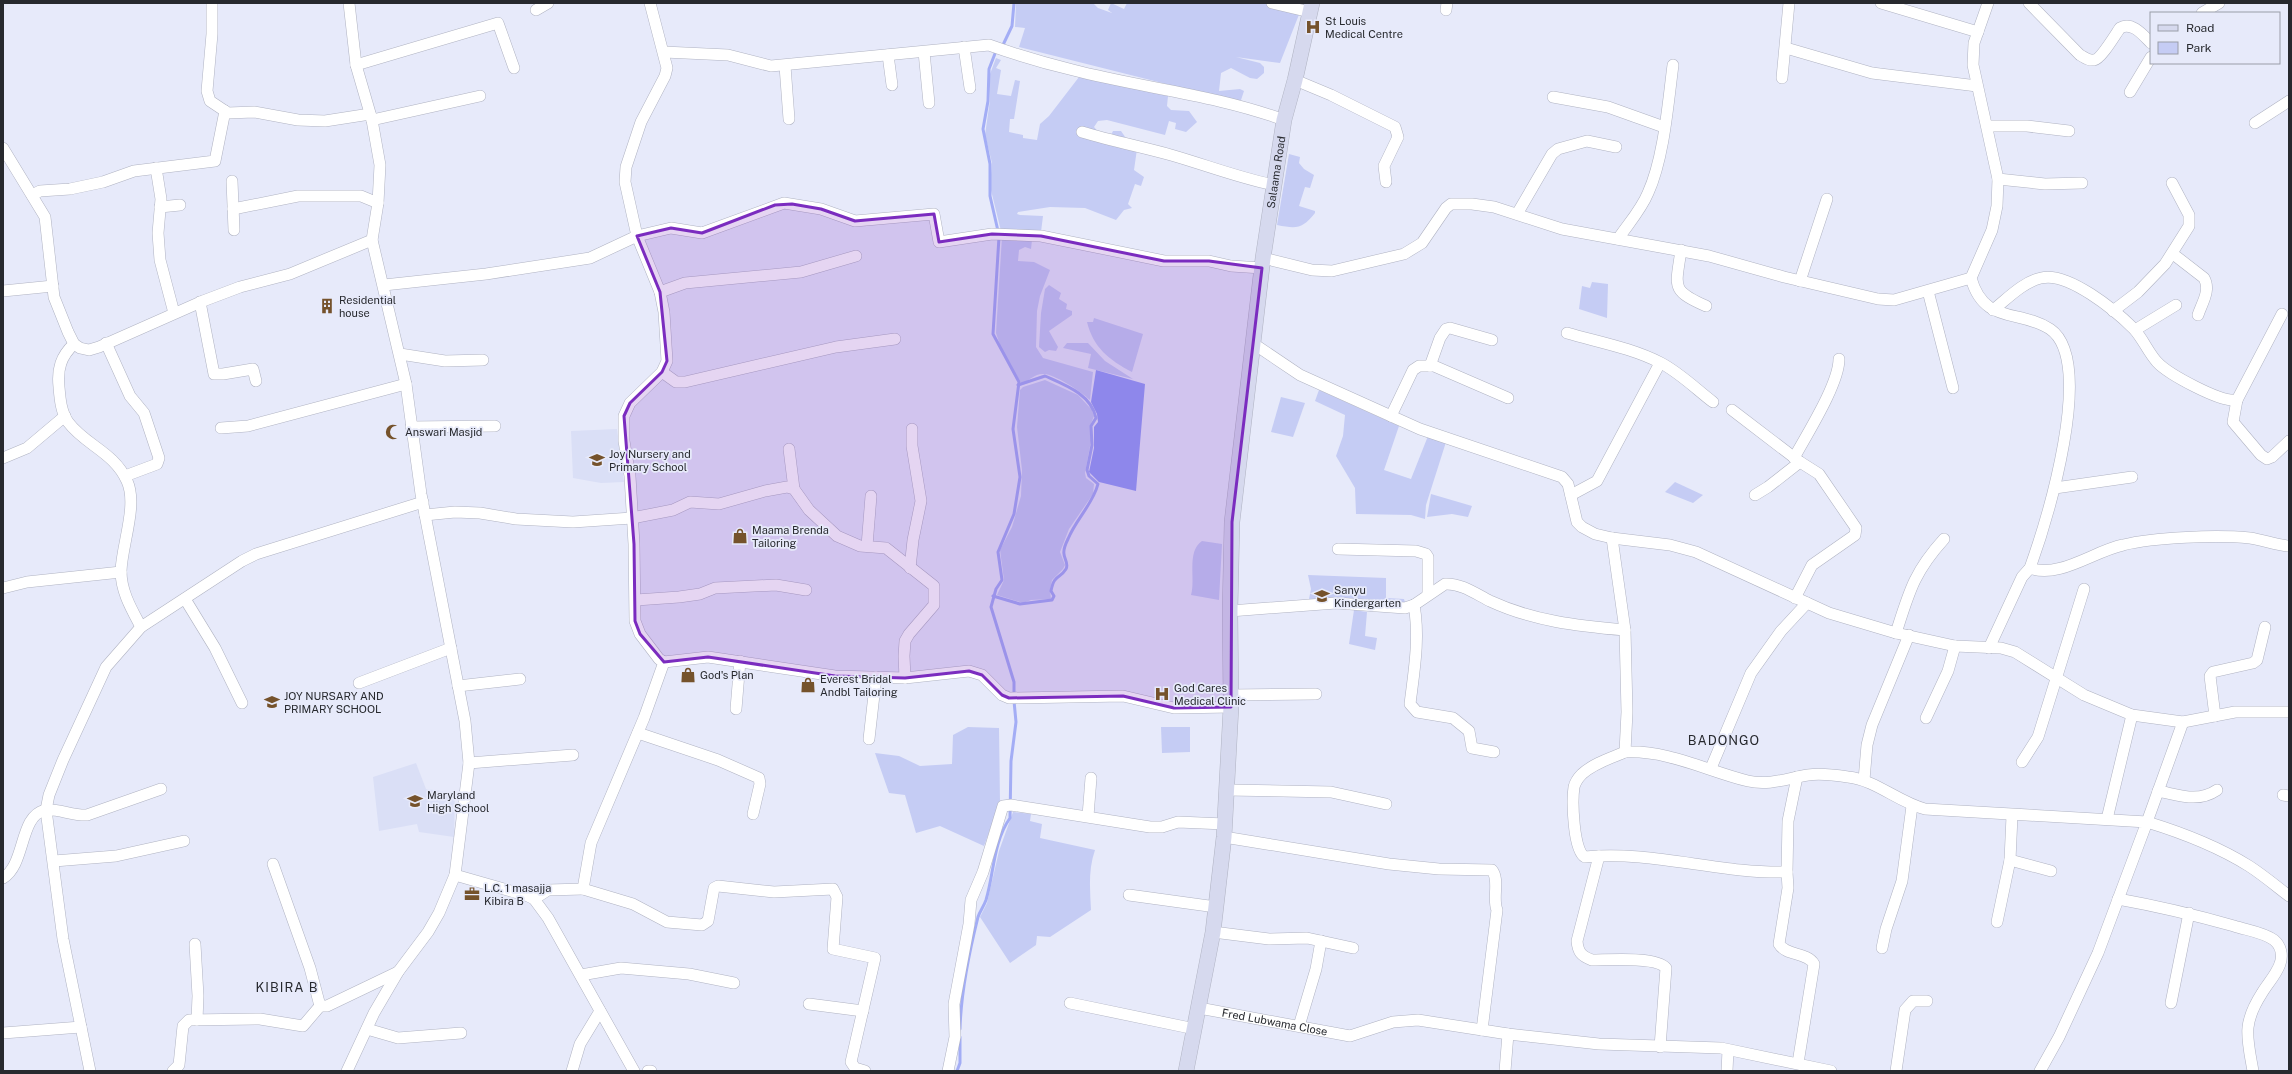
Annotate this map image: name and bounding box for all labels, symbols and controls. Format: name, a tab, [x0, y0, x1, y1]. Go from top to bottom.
legend	[2150, 12, 2280, 64]
place label: St Louis Medical Centre	[1325, 15, 1403, 40]
hospital icon: St Louis Medical Centre	[1304, 18, 1322, 36]
text: Road	[2186, 21, 2214, 35]
text: Park	[2186, 41, 2212, 55]
street label: Salaama Road	[1265, 135, 1287, 209]
place label: Residential house	[339, 294, 396, 319]
building icon: Residential house	[318, 297, 336, 315]
mosque icon: Answari Masjid	[384, 423, 402, 441]
place label: Answari Masjid	[405, 426, 482, 438]
place label: Joy Nursery and Primary School	[609, 448, 691, 473]
school or university icon: Joy Nursery and Primary School	[588, 451, 606, 469]
place label: Maama Brenda Tailoring	[752, 524, 829, 549]
shop icon: Maama Brenda Tailoring	[731, 527, 749, 545]
place label: Sanyu Kindergarten	[1334, 584, 1401, 609]
school or university icon: Sanyu Kindergarten	[1313, 587, 1331, 605]
shop icon: God's Plan	[679, 666, 697, 684]
place label: God's Plan	[700, 669, 754, 681]
place label: Everest Bridal Andbl Tailoring	[820, 673, 898, 698]
shop icon: Everest Bridal Andbl Tailoring	[799, 676, 817, 694]
place label: God Cares Medical Clinic	[1174, 682, 1246, 707]
hospital icon: God Cares Medical Clinic	[1153, 685, 1171, 703]
place label: JOY NURSARY AND PRIMARY SCHOOL	[284, 690, 384, 715]
school or university icon: JOY NURSARY AND PRIMARY SCHOOL	[263, 693, 281, 711]
district label: BADONGO	[1688, 733, 1760, 748]
place label: Maryland High School	[427, 789, 489, 814]
school or university icon: Maryland High School	[406, 792, 424, 810]
place label: L.C. 1 masajja Kibira B	[484, 882, 551, 907]
office icon: L.C. 1 masajja Kibira B	[463, 885, 481, 903]
district label: KIBIRA B	[256, 980, 318, 995]
street label: Fred Lubwama Close	[1221, 1006, 1328, 1038]

